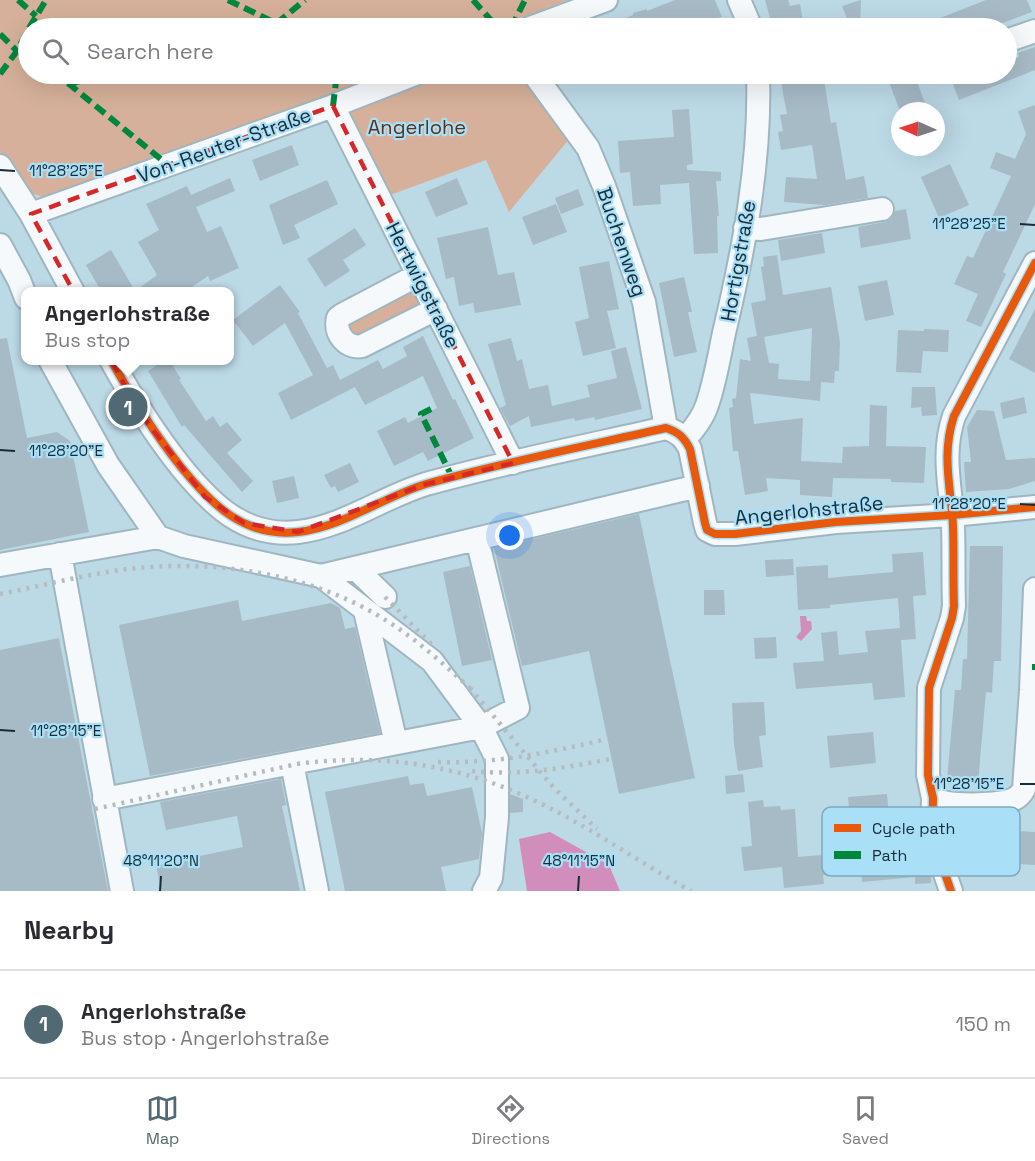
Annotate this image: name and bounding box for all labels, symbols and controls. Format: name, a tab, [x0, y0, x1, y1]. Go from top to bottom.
search box	[18, 18, 1017, 84]
icon: search	[39, 35, 72, 68]
text: Search here	[87, 37, 214, 65]
street label: Von-Reuter-Straße	[133, 101, 315, 189]
north arrow	[891, 102, 945, 156]
park label: Angerlohe	[368, 114, 466, 140]
text: 11°28'25"E	[29, 161, 103, 180]
street label: Buchenweg	[591, 184, 653, 300]
street label: Hortigstraße	[715, 198, 761, 324]
text: 11°28'25"E	[932, 214, 1006, 233]
street label: Hertwigstraße	[380, 218, 466, 352]
popup	[21, 287, 234, 365]
text: Angerlohstraße	[45, 299, 210, 327]
text: Bus stop	[45, 327, 130, 353]
pin: 1	[108, 384, 148, 430]
text: 11°28'20"E	[29, 441, 103, 460]
street label: Angerlohstraße	[733, 489, 885, 531]
text: 11°28'20"E	[932, 494, 1006, 513]
your location	[495, 521, 524, 550]
text: 11°28'15"E	[31, 721, 101, 740]
text: 11°28'15"E	[934, 774, 1004, 793]
legend	[822, 807, 1020, 876]
text: Cycle path	[872, 818, 955, 839]
text: Path	[872, 845, 907, 866]
text: 48°11'20"N	[123, 851, 199, 870]
text: 48°11'15"N	[543, 851, 615, 870]
text: Nearby	[24, 913, 114, 947]
text: Angerlohstraße	[81, 997, 246, 1025]
text: 1	[39, 1011, 48, 1037]
text: 150 m	[956, 1011, 1011, 1037]
text: Bus stop · Angerlohstraße	[81, 1025, 330, 1051]
tab: Map	[146, 1092, 179, 1149]
tab: Directions	[472, 1092, 550, 1149]
tab: Saved	[842, 1092, 889, 1149]

